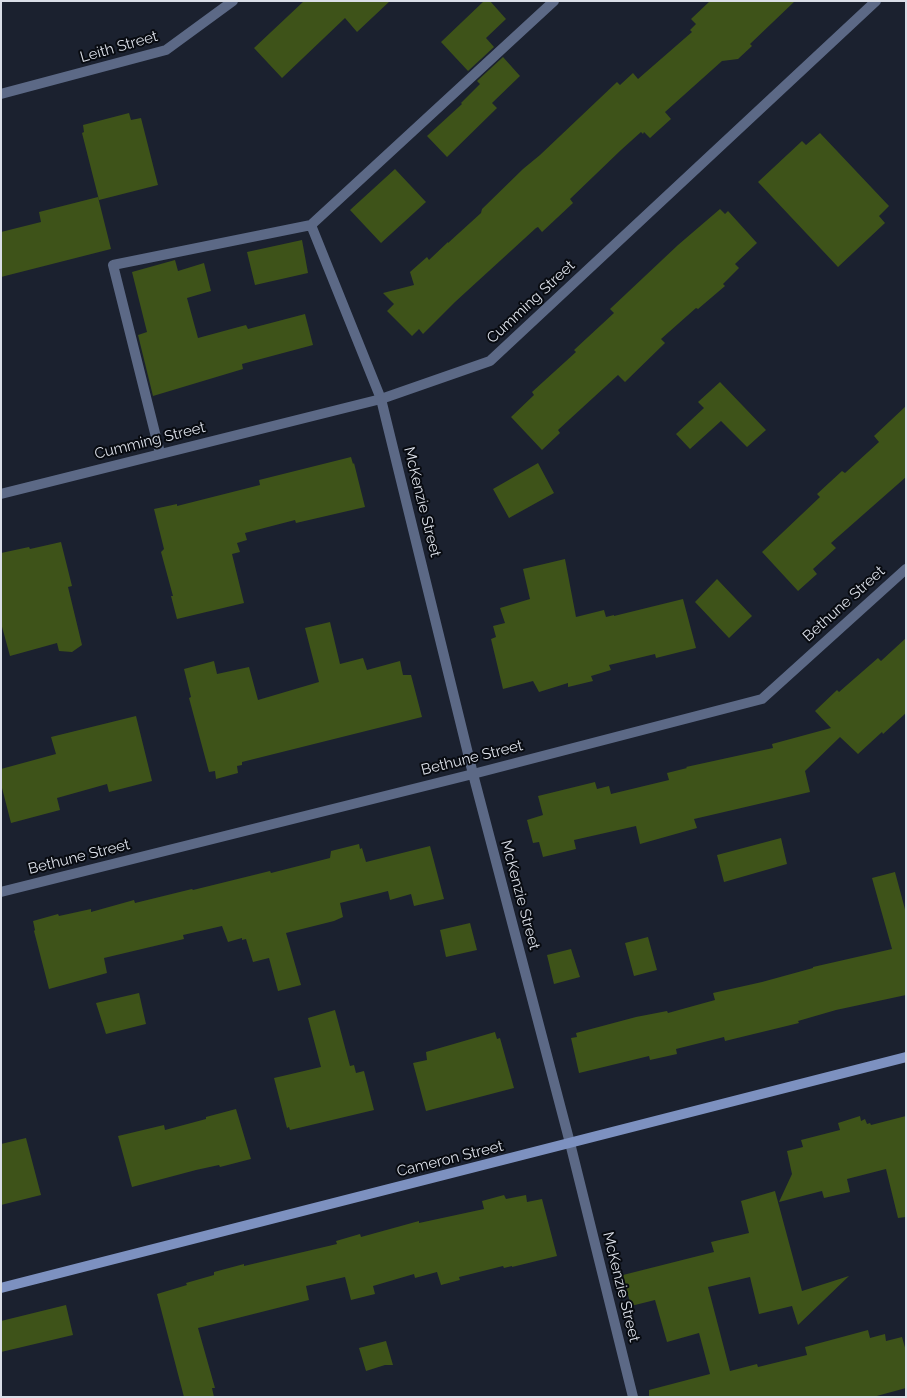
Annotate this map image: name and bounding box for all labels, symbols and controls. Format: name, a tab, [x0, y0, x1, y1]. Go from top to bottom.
street label: Leith Street	[78, 27, 160, 67]
street label: Cumming Street	[483, 257, 579, 347]
street label: Cumming Street	[93, 419, 207, 463]
street label: McKenzie Street	[400, 445, 444, 559]
street label: Bethune Street	[799, 562, 889, 646]
street label: Bethune Street	[419, 737, 525, 779]
street label: Bethune Street	[26, 836, 132, 878]
street label: McKenzie Street	[497, 838, 543, 952]
street label: Cameron Street	[395, 1137, 505, 1181]
street label: McKenzie Street	[599, 1230, 643, 1344]

